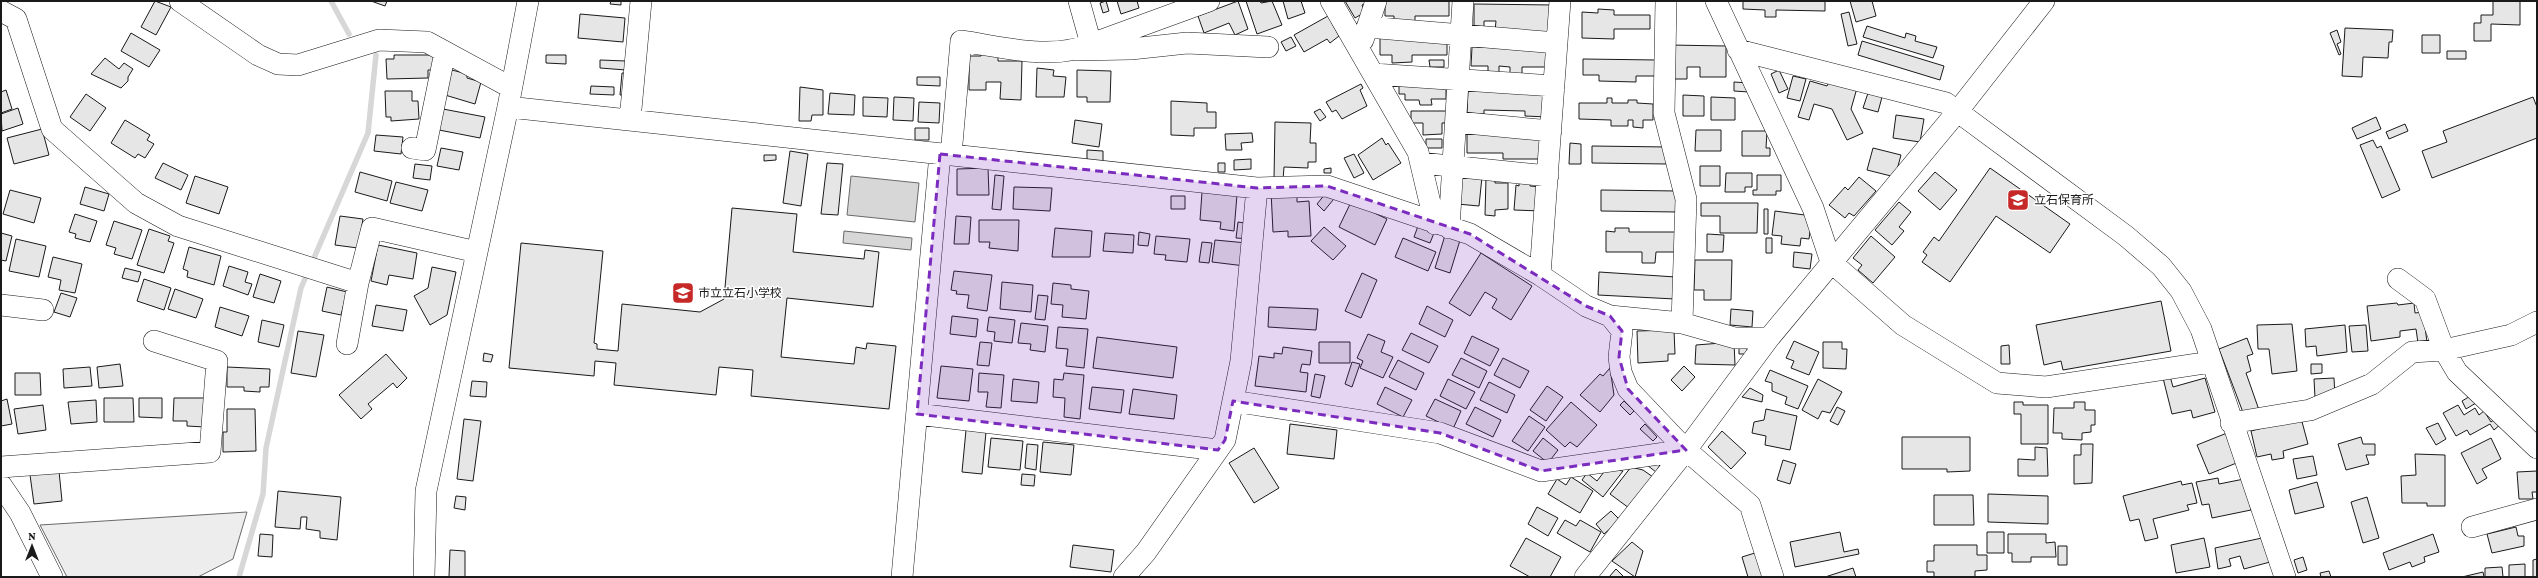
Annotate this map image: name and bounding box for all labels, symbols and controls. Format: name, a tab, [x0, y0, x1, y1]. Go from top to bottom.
school or university icon: 立石保育所	[2005, 187, 2031, 213]
place label: 立石保育所	[2034, 193, 2094, 207]
school or university icon: 市立立石小学校	[670, 280, 696, 306]
place label: 市立立石小学校	[698, 286, 782, 300]
north arrow	[12, 526, 52, 566]
text: N	[28, 530, 36, 542]

